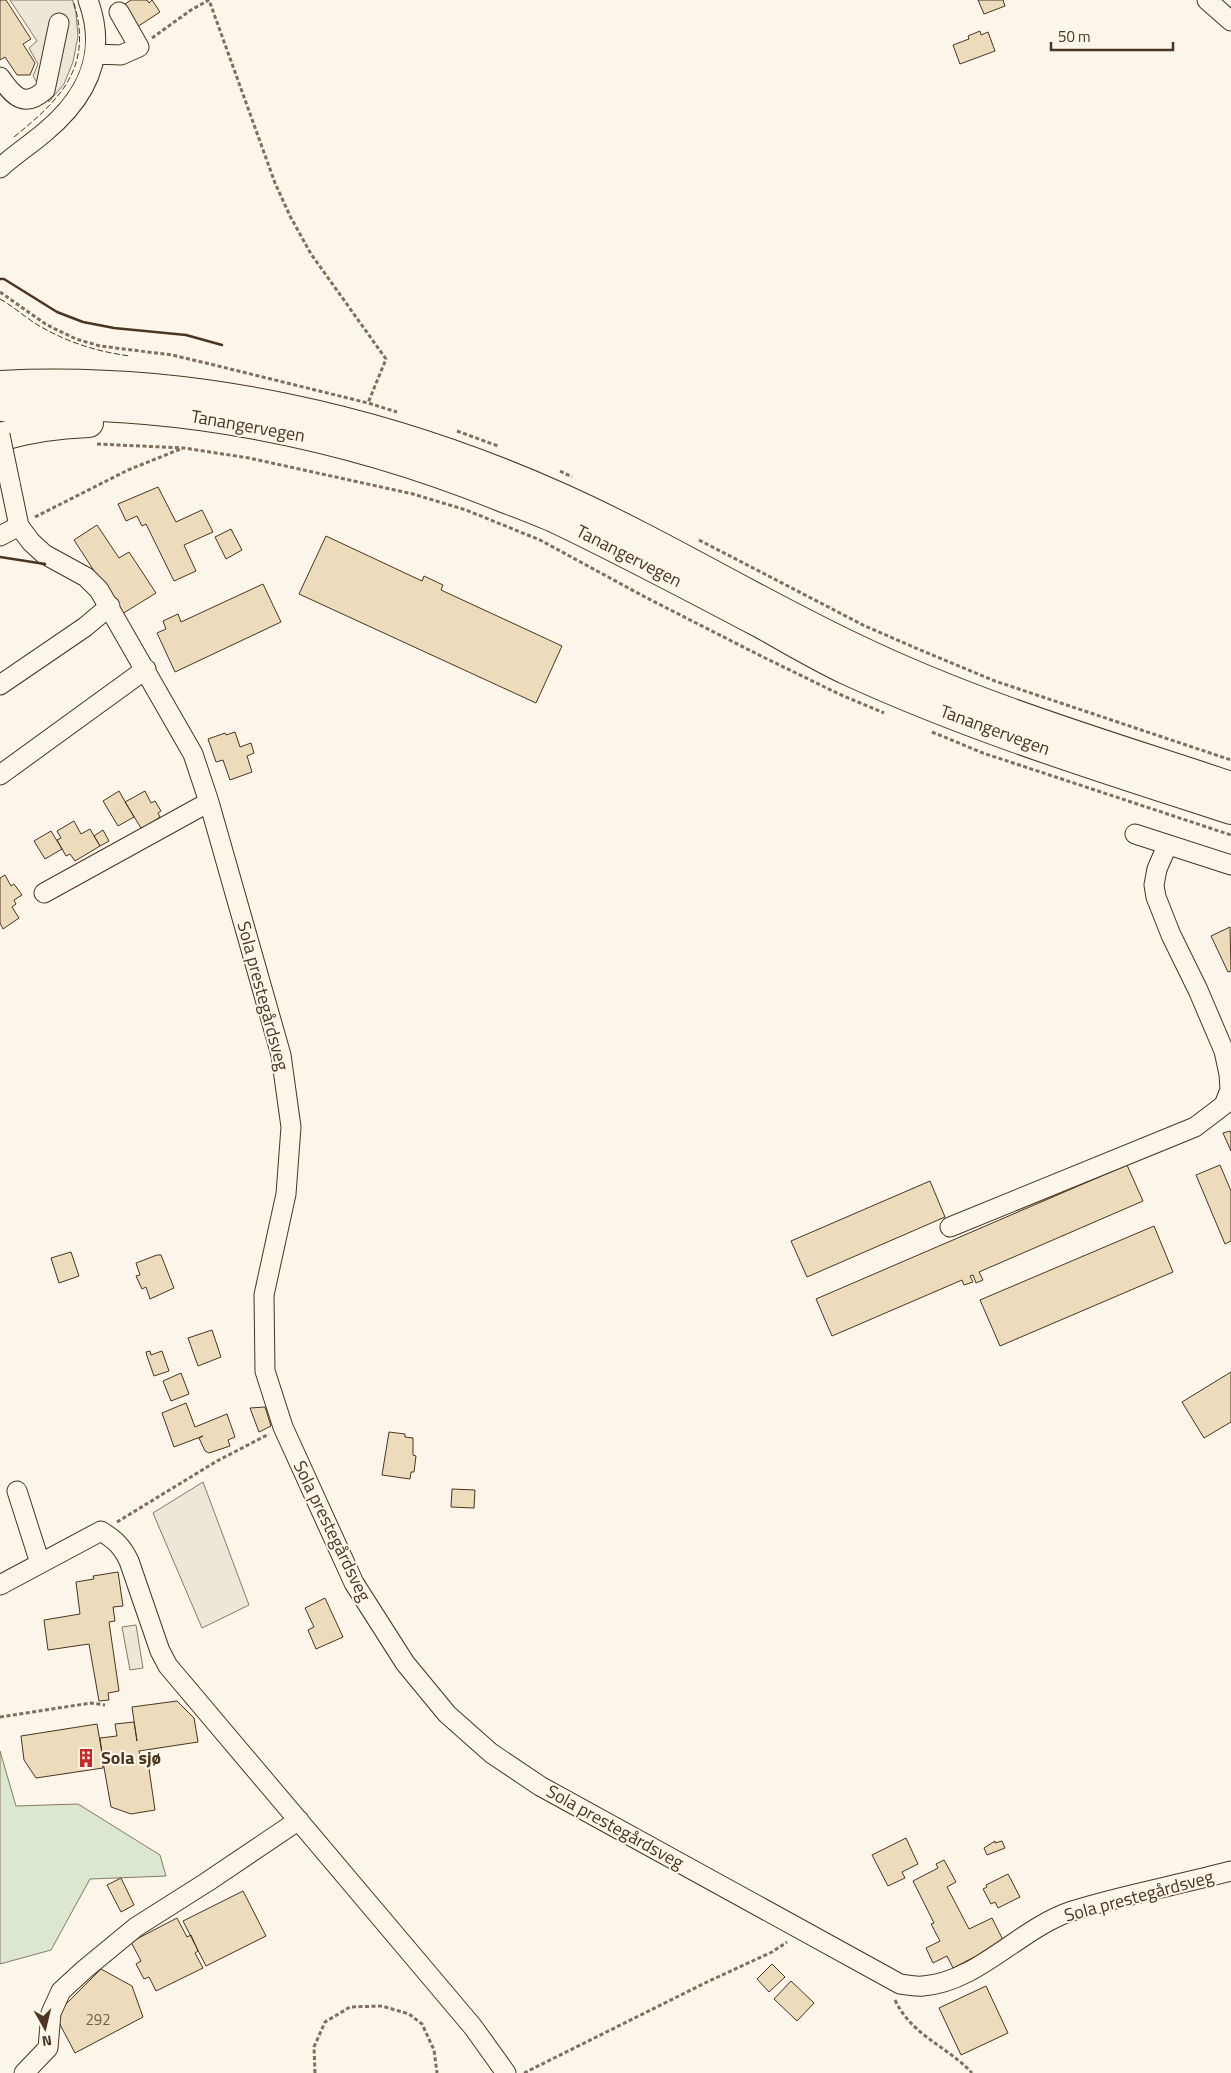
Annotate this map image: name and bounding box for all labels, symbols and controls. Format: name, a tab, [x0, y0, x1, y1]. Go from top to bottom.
scale bar	[1051, 20, 1174, 52]
text: 50 m	[1058, 25, 1091, 48]
street label: Tanangervegen	[189, 402, 307, 449]
street label: Tanangervegen	[572, 517, 687, 594]
street label: Tanangervegen	[936, 697, 1054, 762]
street label: Sola prestegårdsveg	[231, 918, 296, 1074]
street label: Sola prestegårdsveg	[287, 1456, 378, 1606]
place label: Sola sjø	[101, 1744, 161, 1771]
building icon: Sola sjø	[75, 1747, 97, 1769]
street label: Sola prestegårdsveg	[541, 1778, 689, 1876]
street label: Sola prestegårdsveg	[1061, 1863, 1217, 1928]
north arrow	[20, 2003, 70, 2053]
house number: 292	[85, 2008, 111, 2031]
text: N	[41, 2030, 53, 2052]

